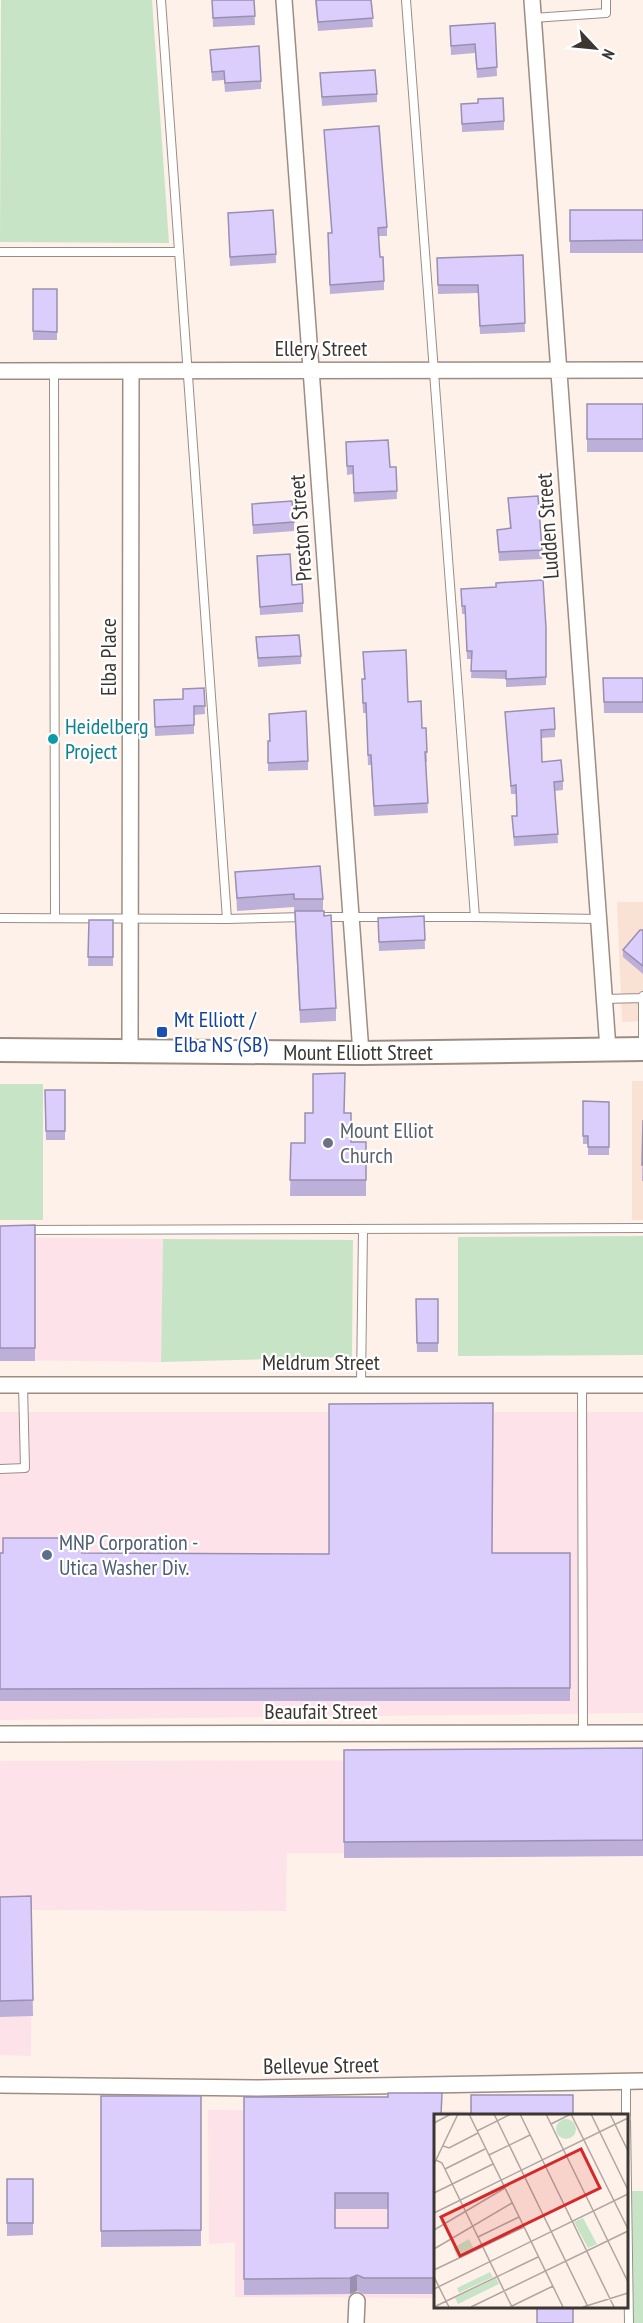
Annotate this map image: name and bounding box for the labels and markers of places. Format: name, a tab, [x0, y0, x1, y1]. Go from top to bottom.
place label: Heidelberg Project	[65, 712, 149, 765]
marker: Heidelberg Project	[46, 732, 60, 746]
place label: Mt Elliott / Elba NS (SB)	[174, 1005, 268, 1058]
marker: Mt Elliott / Elba NS (SB)	[155, 1025, 169, 1039]
place label: Mount Elliot Church	[340, 1116, 433, 1169]
marker: Mount Elliot Church	[321, 1136, 335, 1150]
place label: MNP Corporation - Utica Washer Div.	[59, 1528, 198, 1581]
marker: MNP Corporation - Utica Washer Div.	[40, 1548, 54, 1562]

